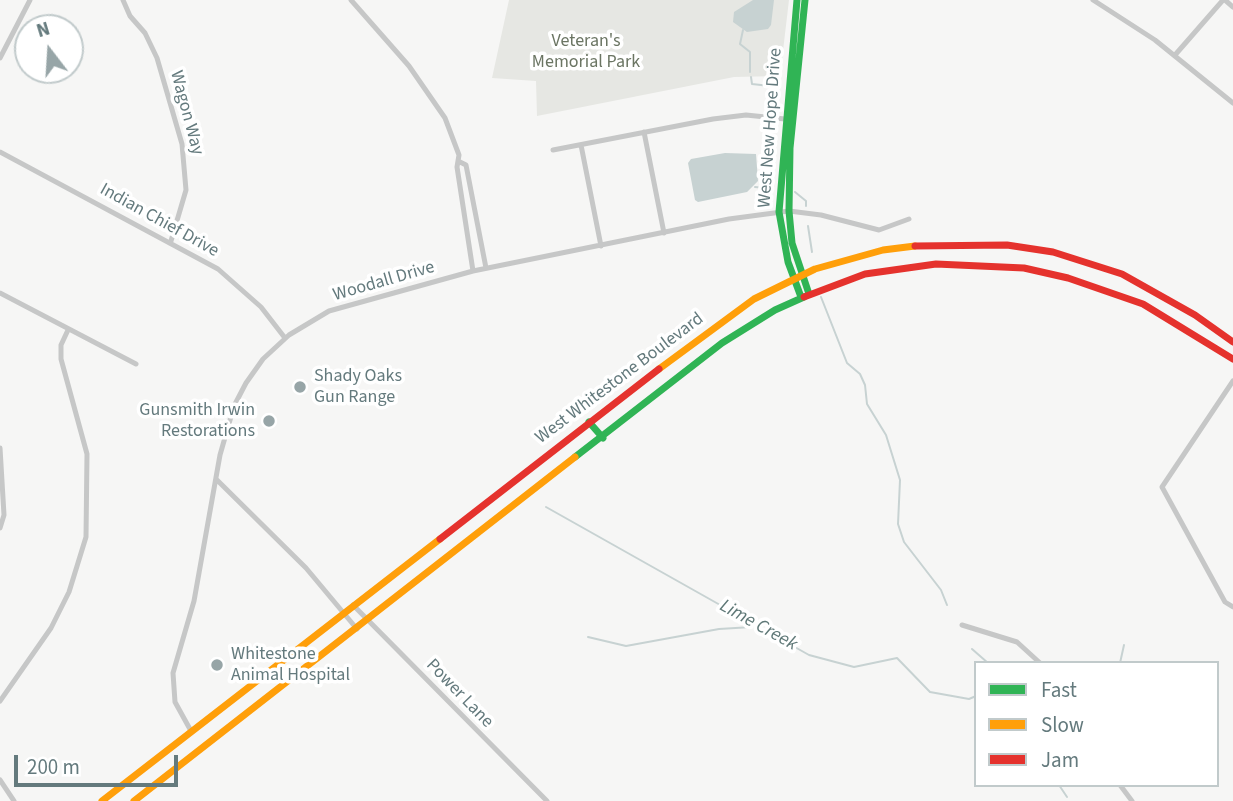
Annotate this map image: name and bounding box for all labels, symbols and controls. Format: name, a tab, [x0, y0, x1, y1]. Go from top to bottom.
north arrow	[14, 14, 84, 84]
text: N	[33, 16, 53, 45]
park label: Veteran's Memorial Park	[532, 31, 640, 74]
street label: West New Hope Drive	[755, 47, 787, 209]
street label: Wagon Way	[164, 69, 208, 157]
street label: Indian Chief Drive	[96, 179, 222, 263]
street label: Woodall Drive	[331, 257, 437, 307]
street label: West Whitestone Boulevard	[532, 309, 708, 449]
place label: Shady Oaks Gun Range	[314, 366, 402, 408]
marker: Shady Oaks Gun Range	[292, 379, 308, 395]
place label: Gunsmith Irwin Restorations	[139, 400, 255, 442]
marker: Gunsmith Irwin Restorations	[261, 413, 277, 429]
water label: Lime Creek	[715, 595, 801, 657]
place label: Whitestone Animal Hospital	[231, 644, 350, 686]
street label: Power Lane	[421, 655, 497, 733]
marker: Whitestone Animal Hospital	[209, 657, 225, 673]
legend	[974, 661, 1219, 787]
text: Fast	[1041, 675, 1077, 705]
text: Slow	[1041, 710, 1084, 740]
scale bar	[18, 742, 182, 786]
text: Jam	[1041, 745, 1079, 775]
text: 200 m	[27, 752, 80, 782]

